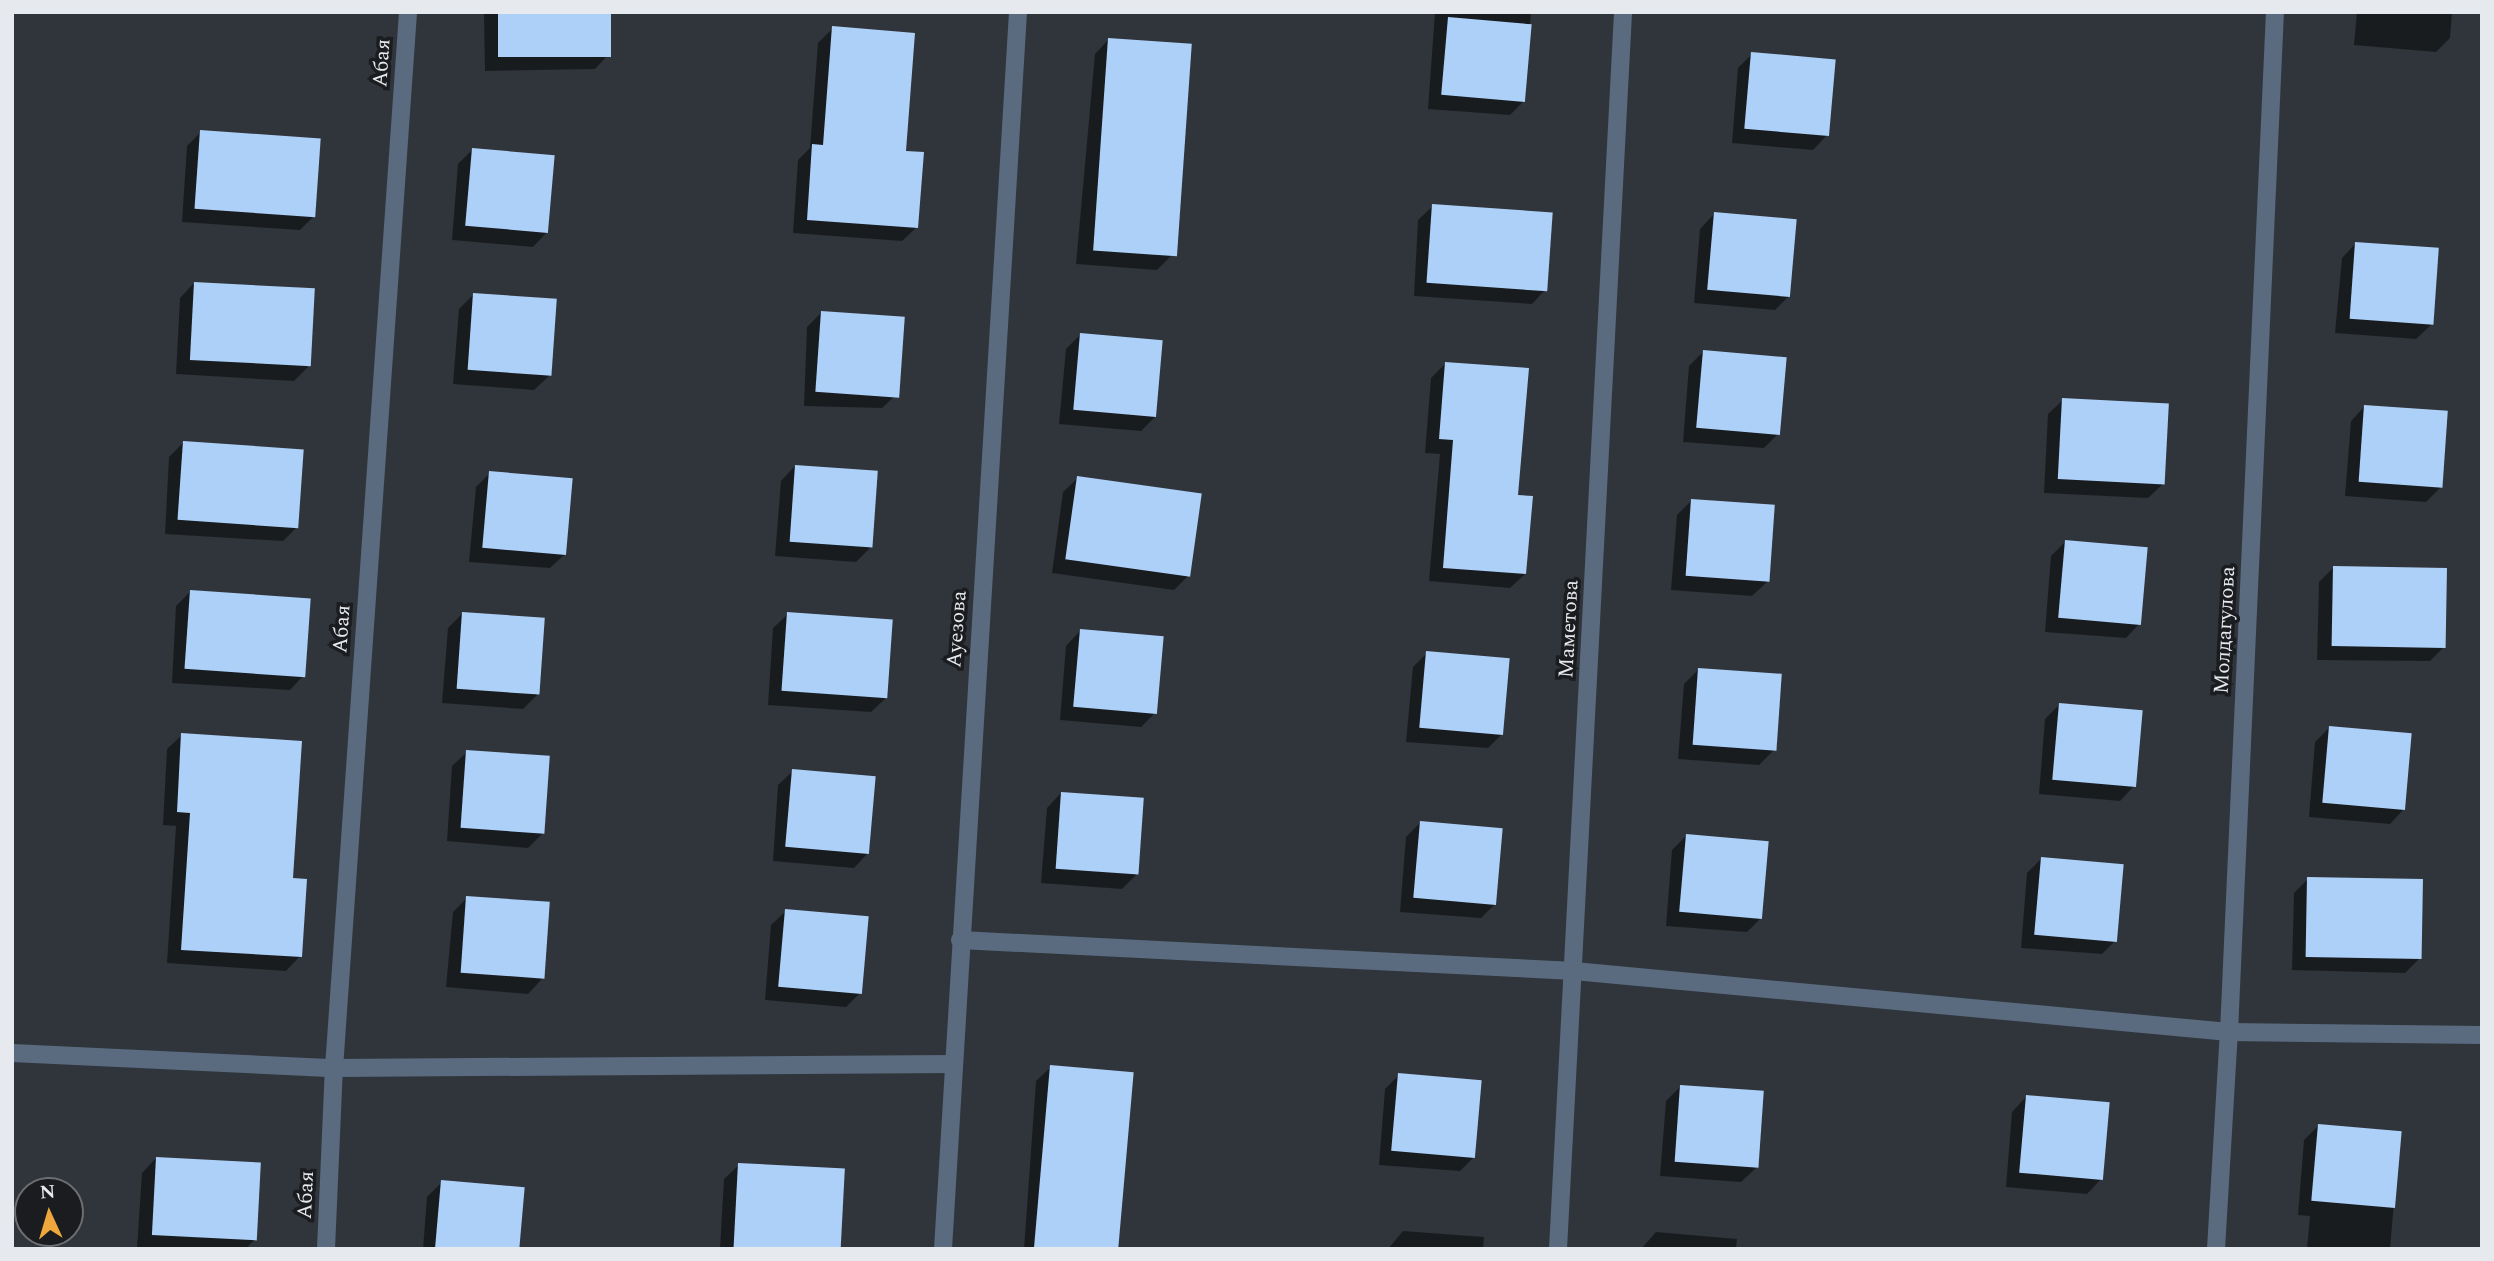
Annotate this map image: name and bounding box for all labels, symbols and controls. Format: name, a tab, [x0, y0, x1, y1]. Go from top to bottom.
street label: Абая	[368, 38, 396, 88]
street label: Молдагулова	[2209, 565, 2241, 695]
street label: Маметова	[1554, 579, 1584, 679]
street label: Ауезова	[942, 590, 972, 668]
street label: Абая	[328, 604, 356, 654]
street label: Абая	[292, 1170, 320, 1220]
north arrow	[14, 1177, 84, 1247]
text: N	[39, 1178, 56, 1208]

